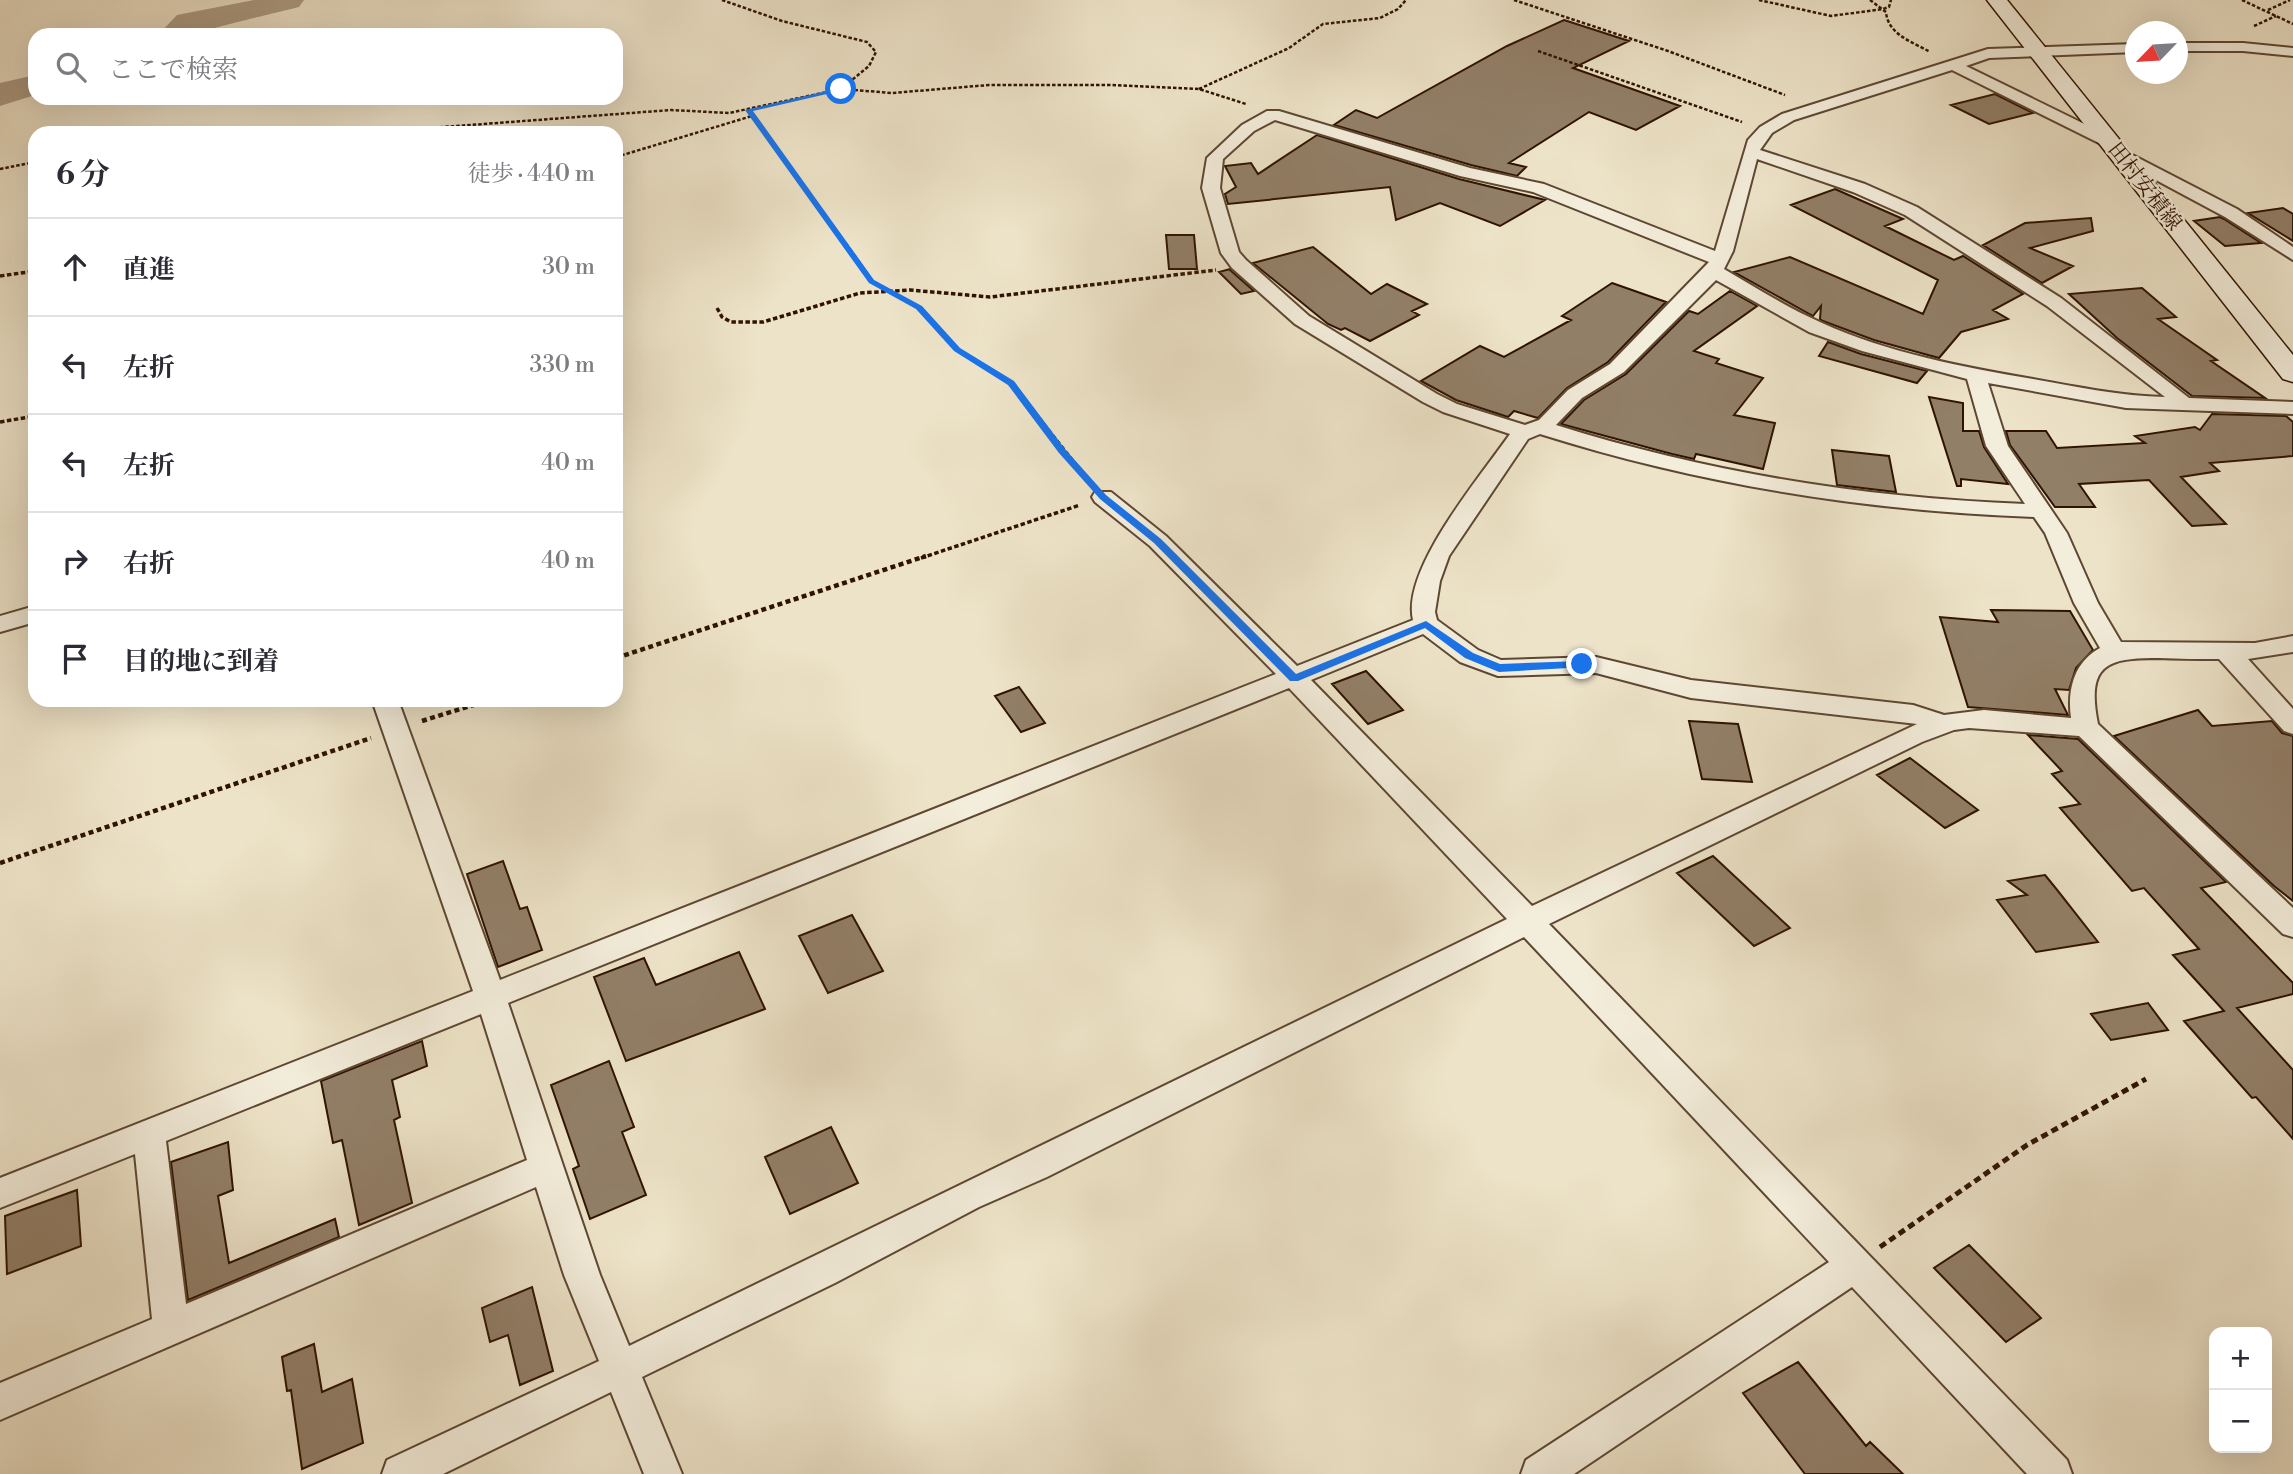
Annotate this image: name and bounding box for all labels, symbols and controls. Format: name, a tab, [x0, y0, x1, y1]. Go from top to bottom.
north arrow	[2125, 21, 2188, 84]
search box	[28, 28, 623, 105]
icon: search	[52, 48, 90, 86]
text: ここで検索	[108, 54, 238, 86]
route start	[825, 73, 856, 104]
street label: 田村安積線	[2102, 137, 2187, 236]
text: 6 分	[56, 156, 110, 194]
text: 徒歩 · 440 m	[468, 160, 595, 188]
icon: ahead	[56, 248, 94, 286]
text: 30 m	[542, 253, 595, 281]
text: 直進	[123, 254, 175, 286]
icon: left	[56, 346, 94, 384]
text: 330 m	[529, 351, 595, 379]
text: 左折	[123, 352, 175, 384]
icon: left	[56, 444, 94, 482]
text: 40 m	[541, 449, 595, 477]
text: 左折	[123, 450, 175, 482]
icon: right	[56, 542, 94, 580]
text: 40 m	[541, 547, 595, 575]
text: 右折	[123, 548, 175, 580]
icon: arrive	[56, 640, 94, 678]
text: 目的地に到着	[123, 646, 279, 678]
route end	[1566, 648, 1597, 679]
map controls	[2209, 1327, 2272, 1453]
button: +	[2209, 1327, 2272, 1390]
button: −	[2209, 1390, 2272, 1453]

